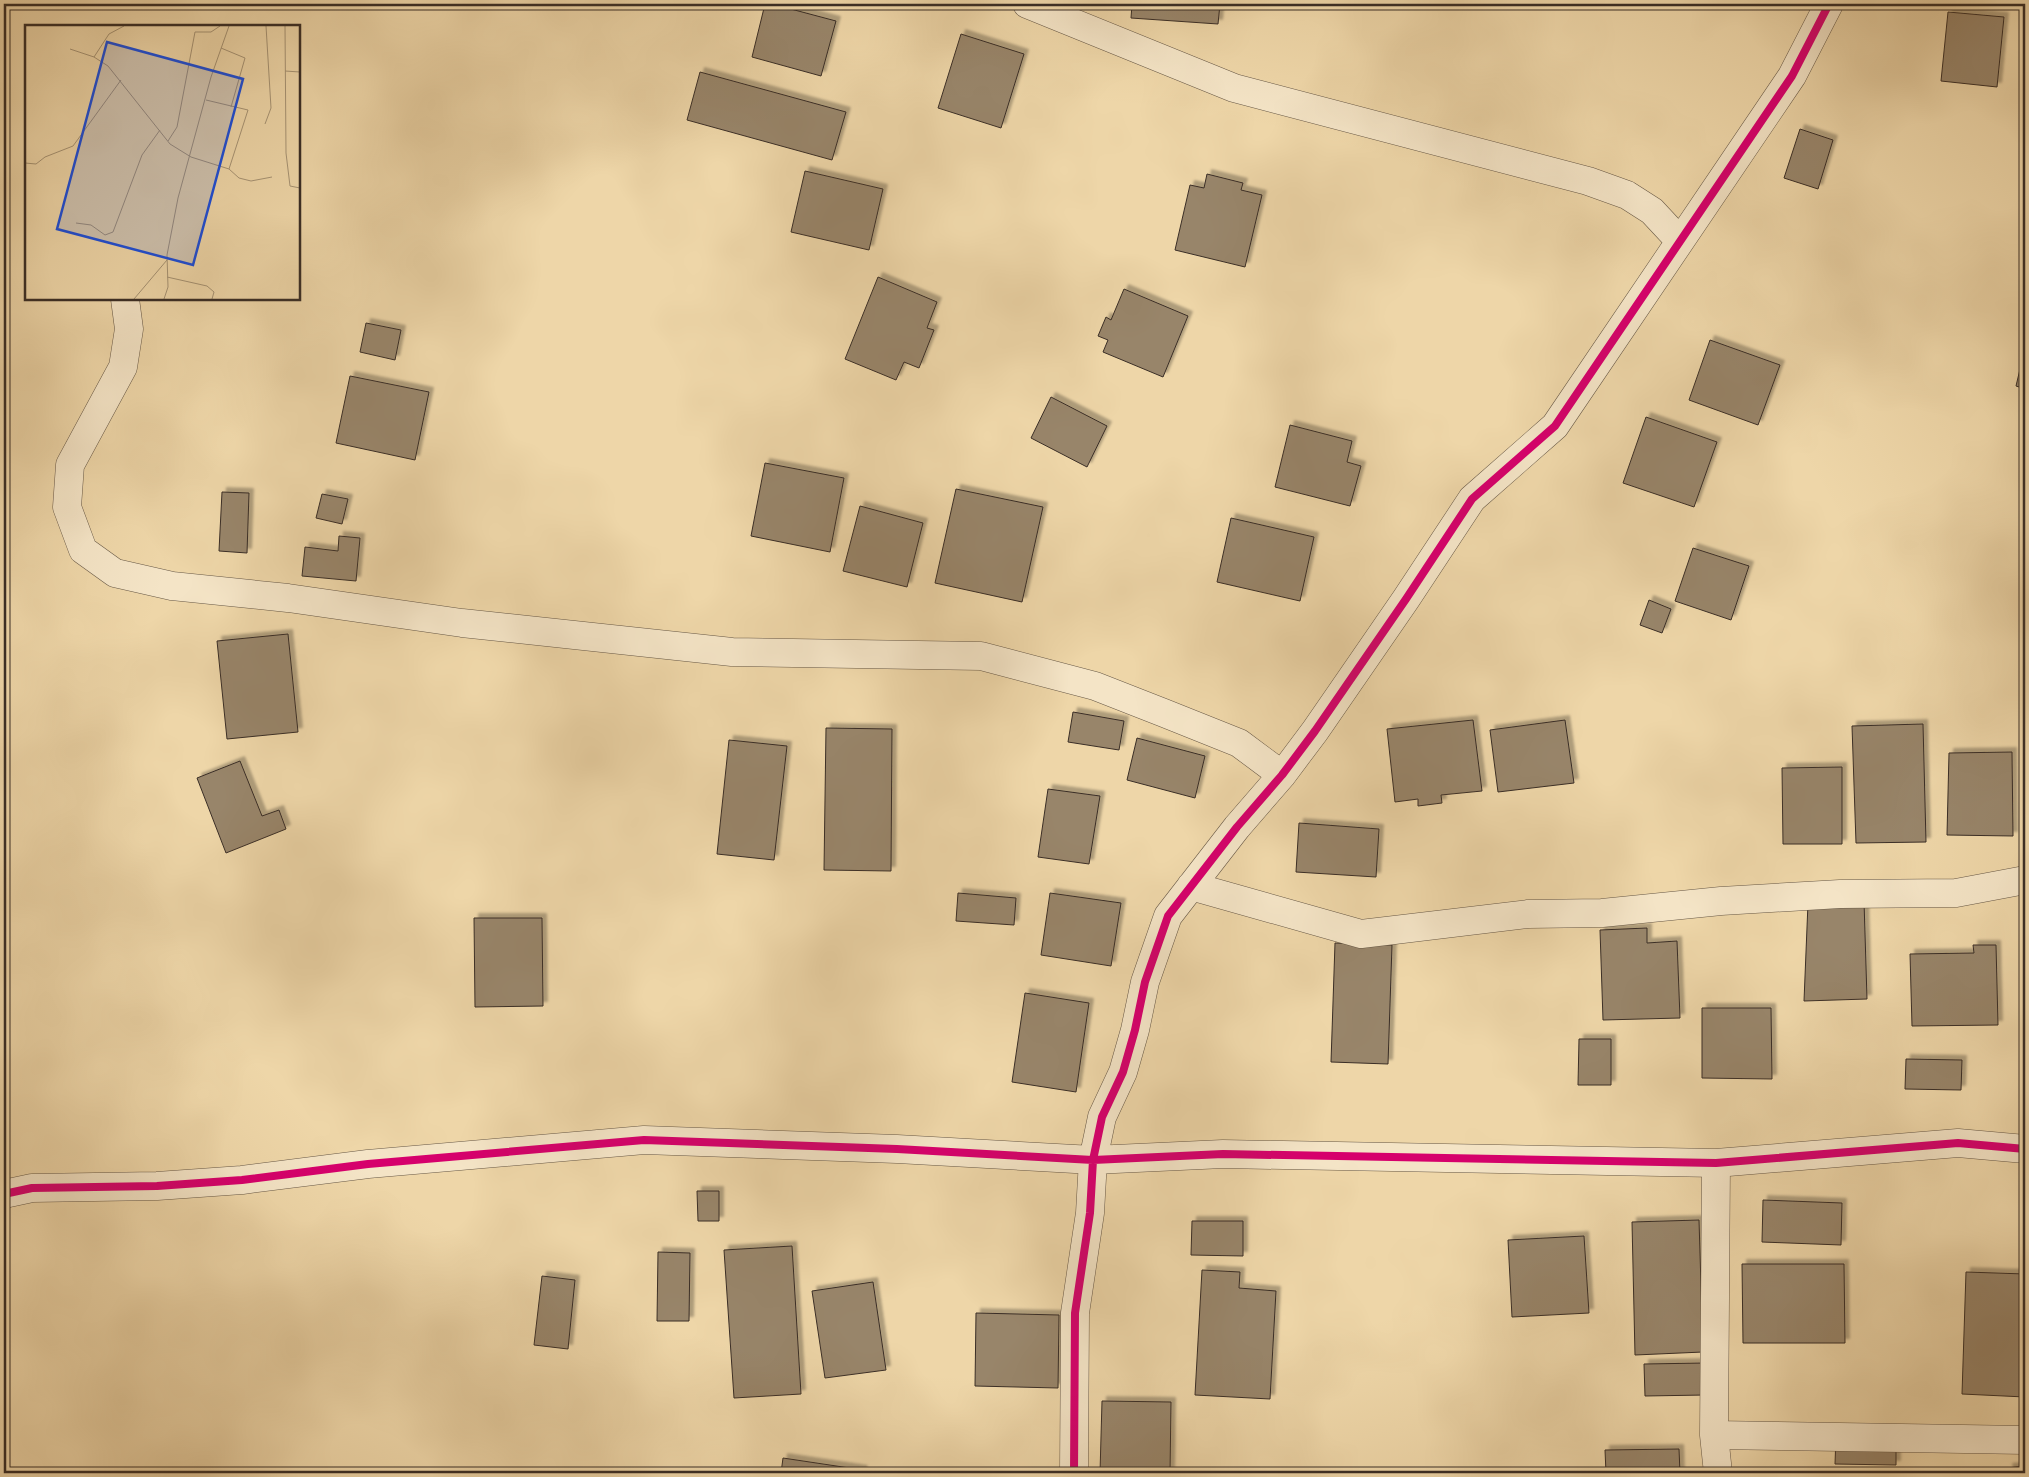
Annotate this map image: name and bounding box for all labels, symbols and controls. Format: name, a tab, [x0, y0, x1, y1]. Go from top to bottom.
inset map	[25, 25, 300, 300]

